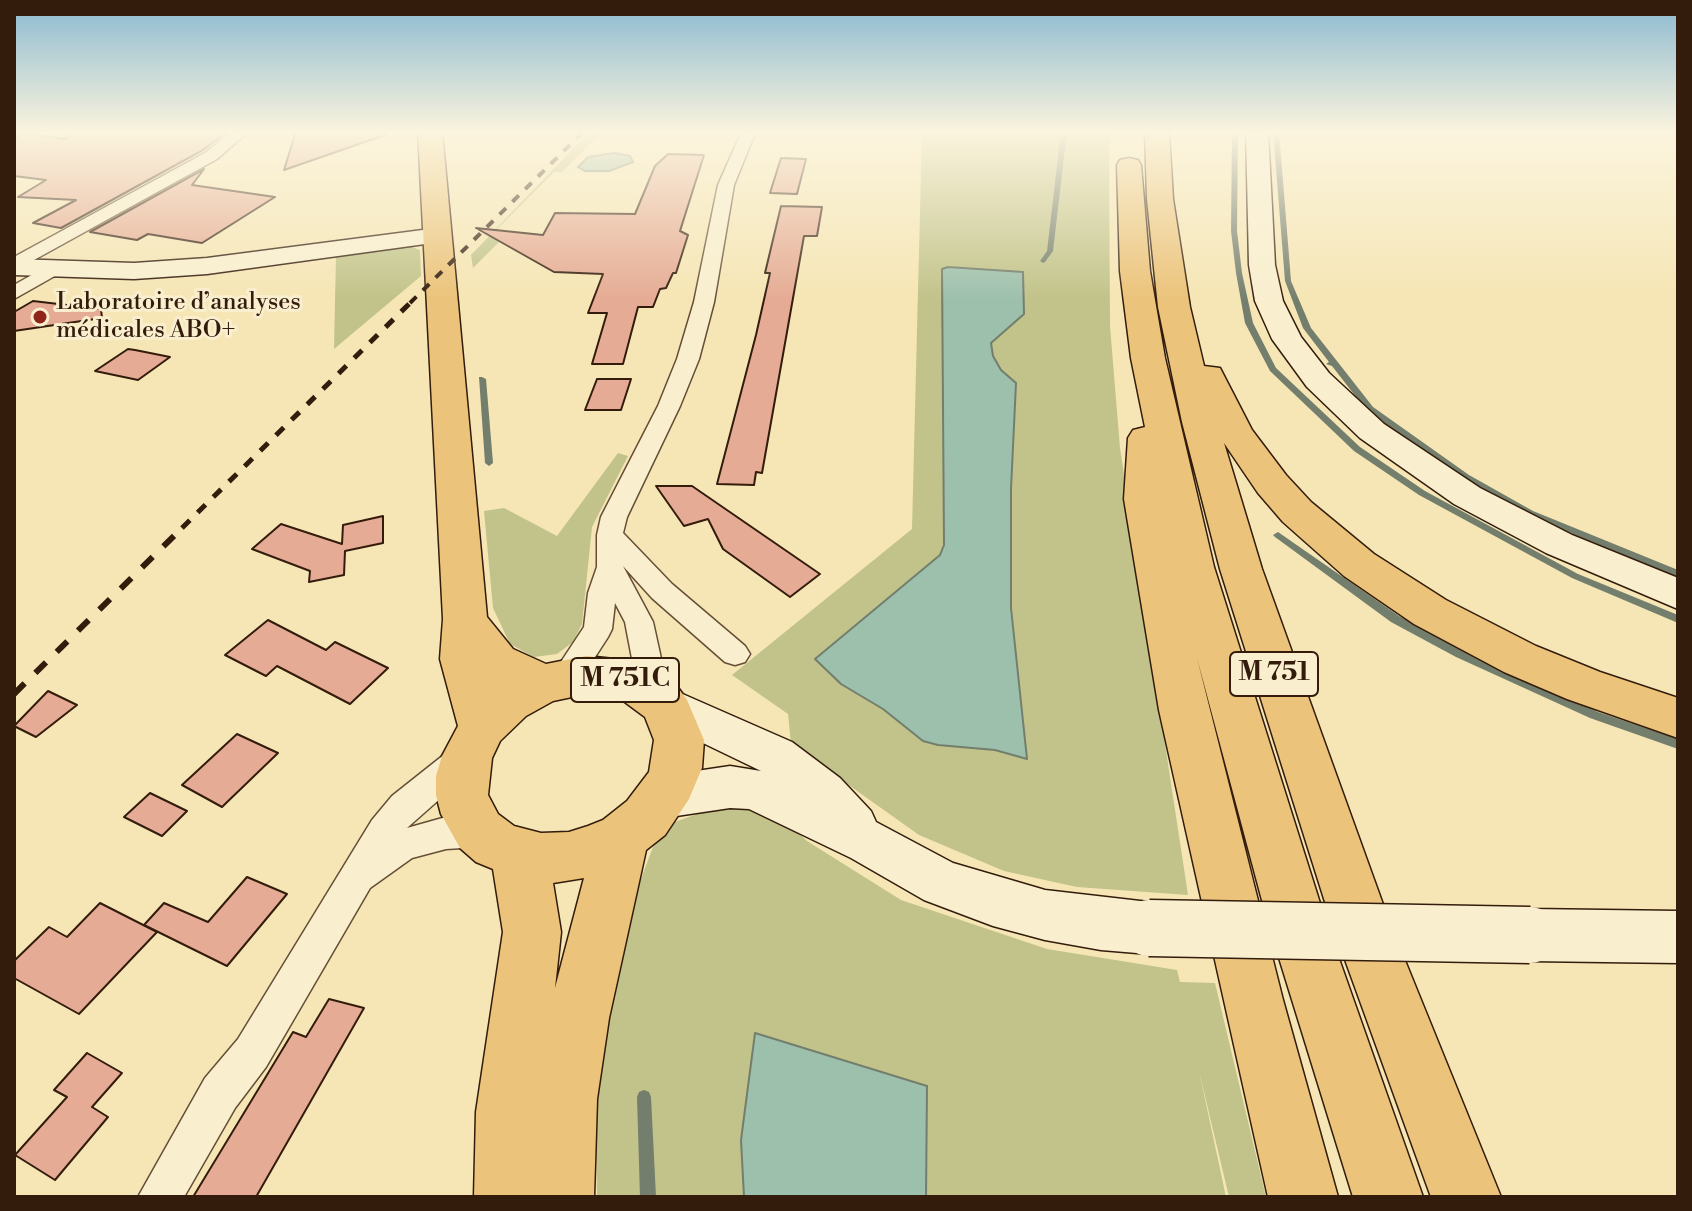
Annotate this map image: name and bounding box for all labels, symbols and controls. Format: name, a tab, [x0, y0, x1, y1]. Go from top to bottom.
place label: Laboratoire d’analyses médicales ABO+	[56, 289, 301, 345]
marker: Laboratoire d’analyses médicales ABO+	[31, 308, 49, 326]
road number: M 751	[1230, 652, 1318, 696]
road number: M 751C	[571, 658, 679, 702]

